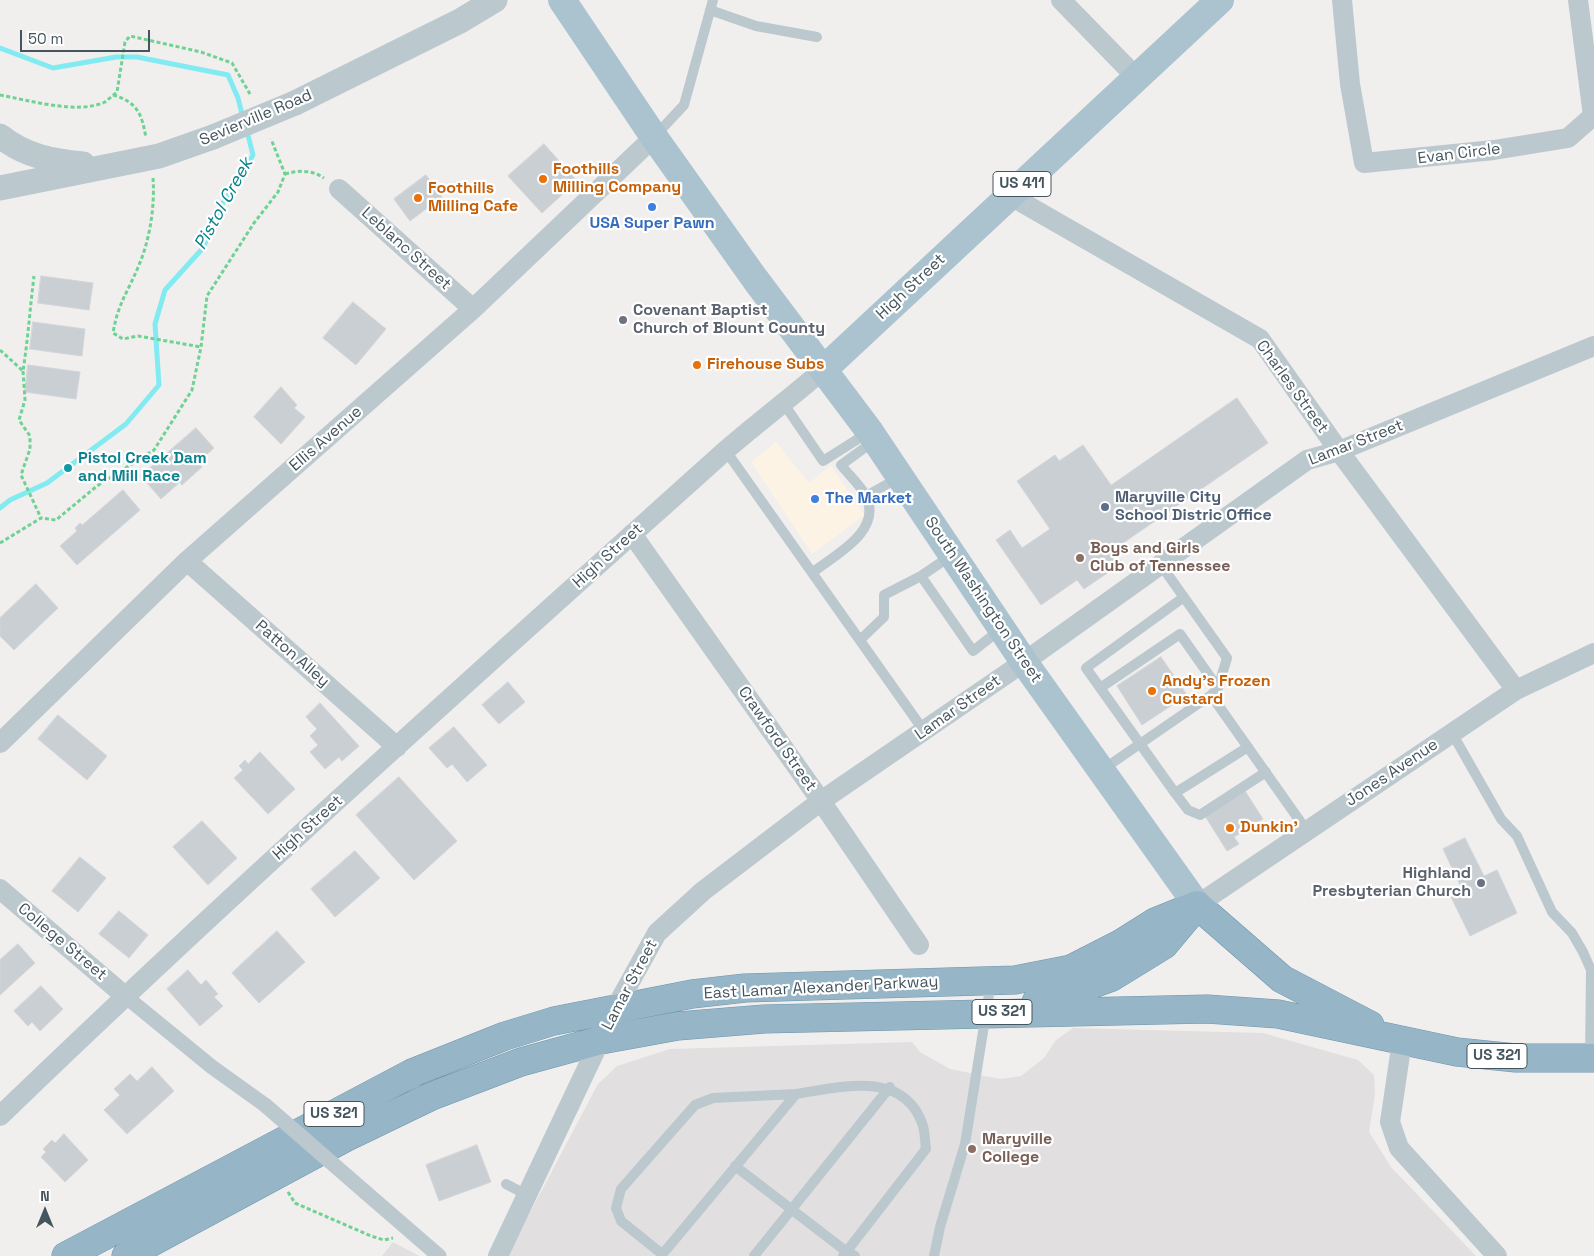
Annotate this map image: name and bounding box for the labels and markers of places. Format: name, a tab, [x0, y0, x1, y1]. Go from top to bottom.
place label: Foothills Milling Company	[553, 160, 681, 198]
marker: Foothills Milling Company	[537, 173, 549, 185]
place label: Foothills Milling Cafe	[428, 179, 518, 217]
marker: Foothills Milling Cafe	[412, 192, 424, 204]
marker: USA Super Pawn	[646, 201, 658, 213]
place label: USA Super Pawn	[589, 214, 715, 234]
place label: Covenant Baptist Church of Blount County	[633, 301, 825, 339]
marker: Covenant Baptist Church of Blount County	[617, 314, 629, 326]
place label: Firehouse Subs	[707, 355, 824, 375]
marker: Firehouse Subs	[691, 359, 703, 371]
place label: Pistol Creek Dam and Mill Race	[78, 449, 207, 487]
marker: Pistol Creek Dam and Mill Race	[62, 462, 74, 474]
place label: Maryville City School Distric Office	[1115, 488, 1272, 526]
place label: The Market	[825, 489, 912, 509]
marker: The Market	[809, 493, 821, 505]
marker: Maryville City School Distric Office	[1099, 501, 1111, 513]
place label: Boys and Girls Club of Tennessee	[1090, 539, 1231, 577]
marker: Boys and Girls Club of Tennessee	[1074, 552, 1086, 564]
place label: Andy's Frozen Custard	[1162, 672, 1271, 710]
marker: Andy's Frozen Custard	[1146, 685, 1158, 697]
place label: Dunkin'	[1240, 818, 1298, 838]
marker: Dunkin'	[1224, 822, 1236, 834]
place label: Highland Presbyterian Church	[1312, 864, 1471, 902]
marker: Highland Presbyterian Church	[1475, 877, 1487, 889]
place label: Maryville College	[982, 1130, 1052, 1168]
marker: Maryville College	[966, 1143, 978, 1155]

